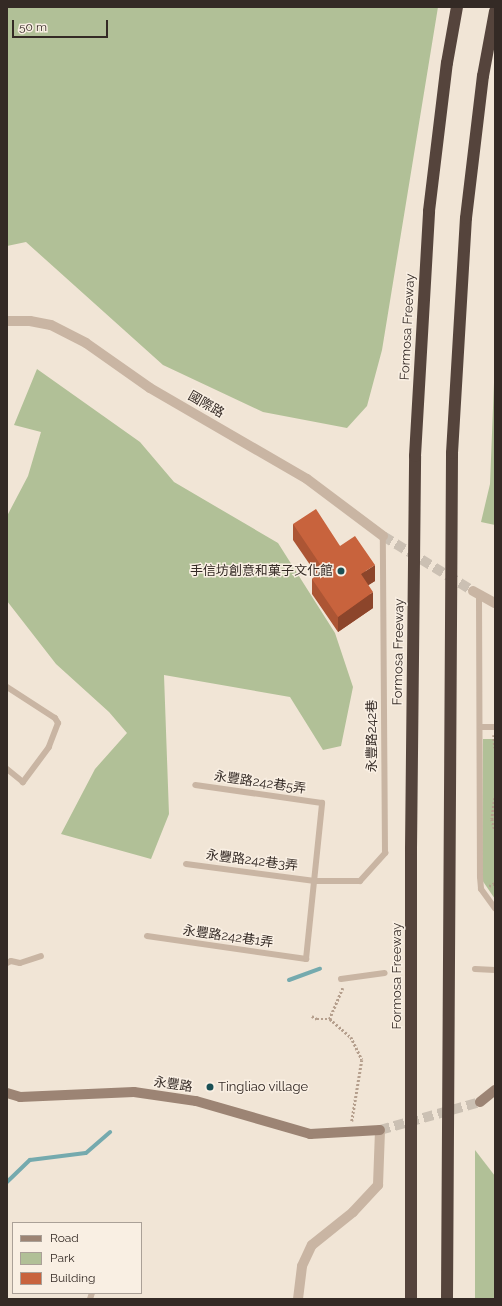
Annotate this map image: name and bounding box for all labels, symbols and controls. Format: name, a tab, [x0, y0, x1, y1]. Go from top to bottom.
scale bar	[14, 12, 110, 38]
text: 50 m	[19, 20, 47, 34]
street label: Formosa Freeway	[397, 273, 419, 381]
street label: 國際路	[185, 388, 227, 422]
place label: 手信坊創意和菓子文化館	[190, 563, 333, 579]
marker: 手信坊創意和菓子文化館	[336, 566, 346, 576]
street label: Formosa Freeway	[390, 598, 408, 706]
street label: 永豐路242巷	[364, 700, 380, 772]
street label: 永豐路242巷5弄	[213, 769, 307, 797]
street label: 永豐路242巷3弄	[205, 848, 299, 874]
street label: 永豐路242巷1弄	[182, 923, 274, 951]
street label: Formosa Freeway	[389, 923, 405, 1029]
street label: 永豐路	[153, 1075, 193, 1095]
place label: Tingliao village	[218, 1079, 308, 1095]
marker: Tingliao village	[205, 1082, 215, 1092]
legend	[12, 1222, 142, 1294]
text: Road	[50, 1231, 79, 1245]
text: Park	[50, 1251, 75, 1265]
text: Building	[50, 1271, 96, 1285]

